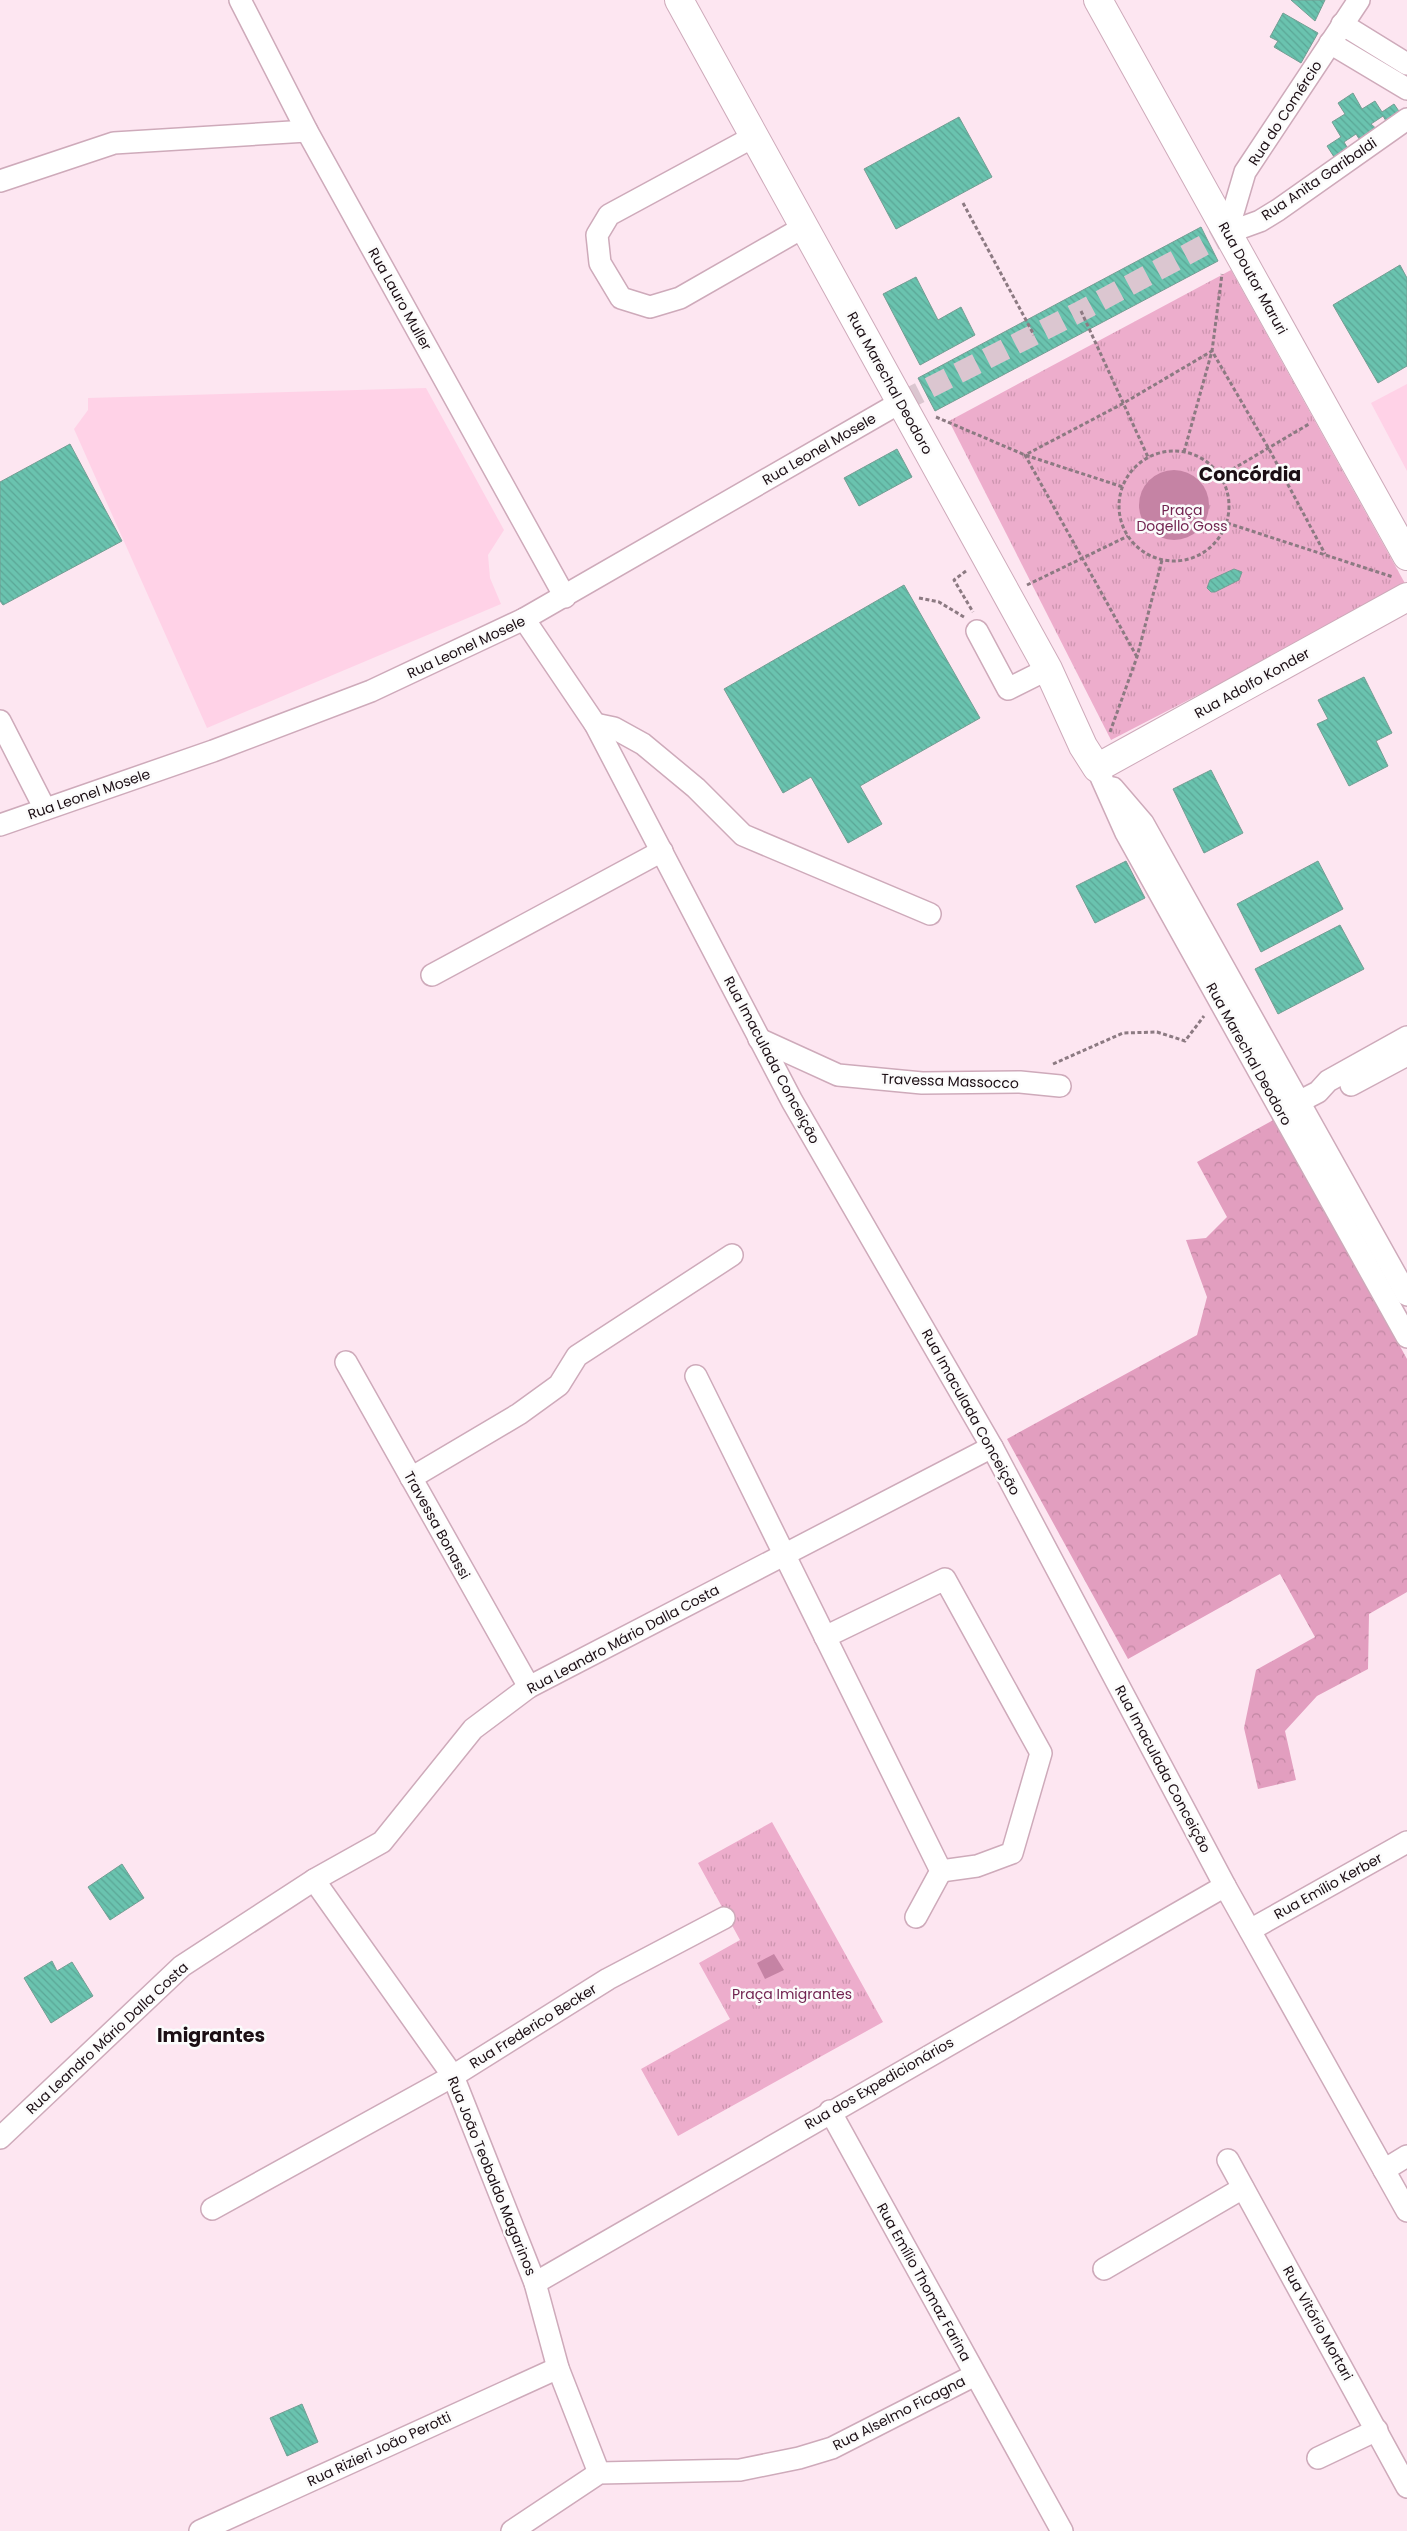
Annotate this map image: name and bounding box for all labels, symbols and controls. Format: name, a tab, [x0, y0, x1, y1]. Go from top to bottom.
street label: Rua do Comércio	[1243, 56, 1327, 170]
street label: Rua Anita Garibaldi	[1257, 133, 1381, 225]
street label: Rua Doutor Maruri	[1214, 218, 1292, 338]
street label: Rua Lauro Muller	[363, 244, 437, 354]
street label: Rua Marechal Deodoro	[842, 308, 938, 458]
street label: Rua Leonel Mosele	[758, 408, 880, 490]
district label: Concórdia	[1199, 461, 1301, 488]
park label: Praça Dogello Goss	[1136, 500, 1228, 536]
street label: Rua Leonel Mosele	[404, 611, 529, 683]
street label: Rua Adolfo Konder	[1191, 643, 1313, 723]
street label: Rua Leonel Mosele	[25, 764, 153, 824]
street label: Rua Imaculada Conceição	[719, 973, 825, 1147]
street label: Rua Marechal Deodoro	[1201, 979, 1297, 1129]
street label: Travessa Massocco	[881, 1069, 1019, 1093]
street label: Rua Imaculada Conceição	[917, 1325, 1025, 1499]
street label: Travessa Bonassi	[399, 1467, 475, 1583]
street label: Rua Leandro Mário Dalla Costa	[523, 1580, 723, 1698]
street label: Rua Imaculada Conceição	[1110, 1682, 1216, 1856]
street label: Rua Emílio Kerber	[1270, 1848, 1386, 1924]
street label: Rua Leandro Mário Dalla Costa	[21, 1957, 193, 2119]
street label: Rua Frederico Becker	[466, 1979, 600, 2073]
park label: Praça Imigrantes	[732, 1984, 852, 2004]
district label: Imigrantes	[157, 2022, 265, 2049]
street label: Rua dos Expedicionários	[801, 2032, 957, 2134]
street label: Rua João Teobaldo Magarinos	[443, 2073, 541, 2279]
street label: Rua Emílio Thomaz Farina	[872, 2199, 976, 2365]
street label: Rua Vitório Mortari	[1278, 2262, 1358, 2384]
street label: Rua Alselmo Ficagna	[829, 2371, 969, 2455]
street label: Rua Rizieri João Perotti	[304, 2407, 454, 2491]

